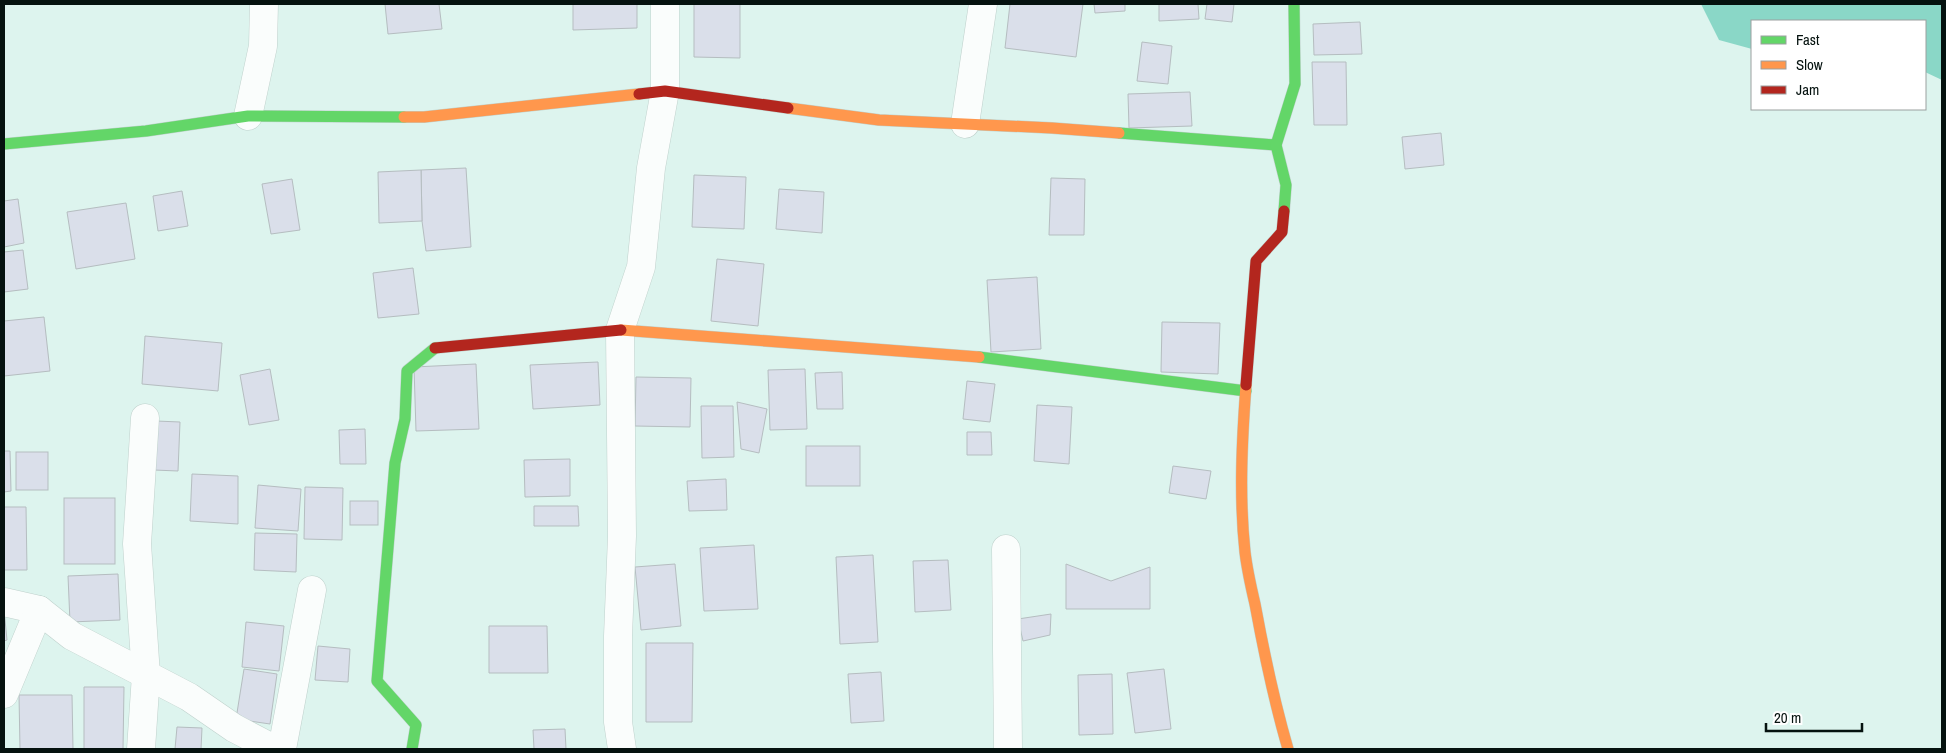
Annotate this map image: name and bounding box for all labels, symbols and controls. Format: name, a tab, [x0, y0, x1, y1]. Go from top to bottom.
legend	[1751, 20, 1926, 110]
text: Fast	[1796, 29, 1820, 50]
text: Slow	[1796, 54, 1823, 75]
text: Jam	[1796, 79, 1819, 100]
scale bar	[1766, 700, 1862, 732]
text: 20 m	[1774, 707, 1801, 728]

